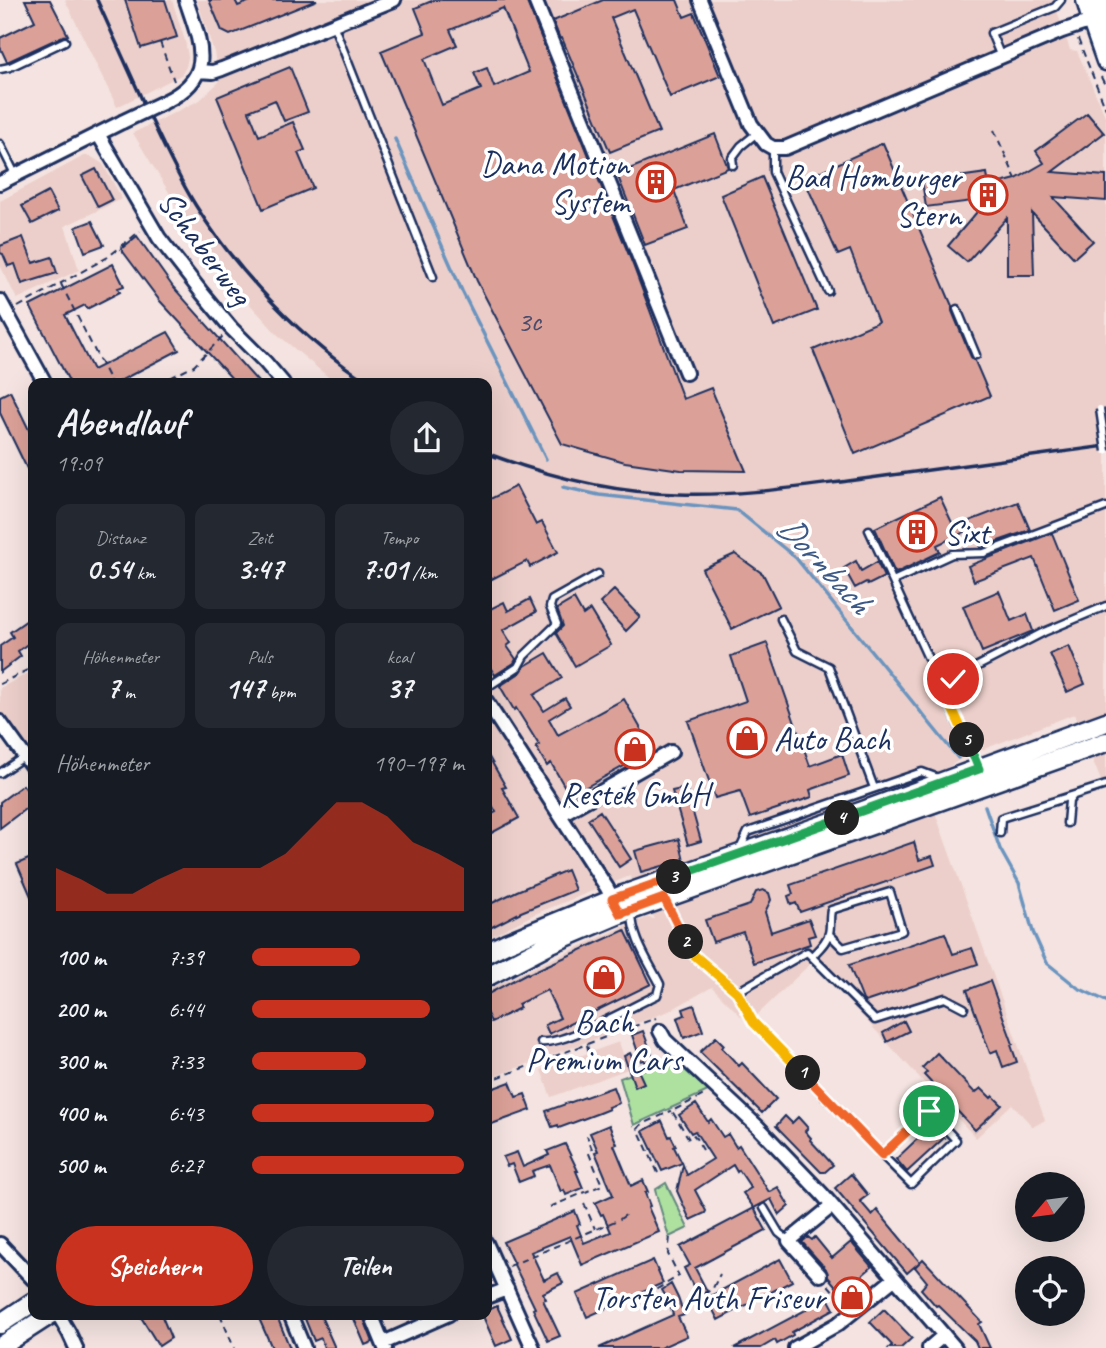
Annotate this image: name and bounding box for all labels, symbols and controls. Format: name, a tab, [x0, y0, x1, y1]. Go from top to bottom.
place label: Dana Motion System	[480, 143, 632, 223]
place label: Bad Homburger Stern	[785, 156, 964, 236]
building icon: Dana Motion System	[635, 161, 677, 203]
building icon: Bad Homburger Stern	[967, 174, 1009, 216]
street label: Schaberweg	[148, 182, 263, 315]
house number: 3c	[517, 302, 542, 340]
text: Abendlauf	[56, 399, 186, 446]
button: share	[390, 401, 464, 475]
text: 19:09	[56, 449, 102, 478]
water label: Dornbach	[768, 506, 884, 625]
building icon: Sixt	[896, 511, 938, 553]
place label: Sixt	[944, 512, 992, 554]
text: Distanz	[96, 526, 146, 550]
text: Zeit	[247, 526, 273, 550]
text: Tempo	[380, 526, 418, 550]
text: 0.54	[86, 550, 132, 588]
text: 3:47	[237, 550, 283, 588]
text: 7:01	[361, 550, 408, 588]
text: km	[132, 561, 155, 585]
text: /km	[408, 561, 437, 585]
text: Höhenmeter	[82, 645, 159, 669]
text: Puls	[247, 645, 273, 669]
text: kcal	[387, 645, 412, 669]
pin	[923, 649, 983, 709]
icon: check	[934, 660, 972, 698]
text: 7	[106, 669, 120, 707]
text: 147	[224, 669, 265, 707]
text: 37	[386, 669, 413, 707]
text: m	[120, 680, 135, 704]
text: bpm	[265, 680, 296, 704]
shop icon: Auto Bach	[726, 717, 768, 759]
place label: Auto Bach	[774, 718, 891, 760]
pin: 5	[950, 722, 984, 758]
text: 5	[962, 727, 971, 751]
shop icon: Restek GmbH	[614, 728, 656, 770]
text: Höhenmeter	[56, 749, 149, 778]
text: 190–197 m	[373, 749, 464, 778]
place label: Restek GmbH	[561, 773, 714, 815]
pin: 4	[824, 800, 860, 836]
text: 4	[837, 805, 846, 829]
pin: 3	[656, 860, 692, 894]
text: 3	[669, 864, 678, 888]
pin: 2	[668, 925, 704, 960]
text: 2	[681, 929, 690, 953]
text: 100 m	[56, 943, 106, 972]
text: 7:39	[168, 943, 204, 972]
shop icon: Bach Premium Cars	[583, 956, 625, 998]
text: 200 m	[56, 995, 106, 1024]
text: 6:44	[168, 995, 204, 1024]
place label: Bach Premium Cars	[526, 1001, 685, 1081]
text: 300 m	[56, 1047, 106, 1076]
text: 7:33	[168, 1047, 204, 1076]
pin: 1	[786, 1056, 820, 1090]
text: 1	[798, 1060, 807, 1084]
pin	[899, 1081, 959, 1141]
icon: arrive	[910, 1092, 948, 1130]
text: 400 m	[56, 1099, 106, 1128]
text: 6:43	[168, 1099, 204, 1128]
text: 500 m	[56, 1151, 105, 1180]
text: 6:27	[168, 1151, 204, 1180]
north arrow	[1015, 1172, 1085, 1242]
map controls	[1015, 1172, 1085, 1326]
button: Speichern	[56, 1226, 253, 1306]
button: Teilen	[267, 1226, 464, 1306]
button: locate	[1015, 1256, 1085, 1326]
shop icon: Torsten Auth Friseur	[831, 1276, 873, 1318]
place label: Torsten Auth Friseur	[592, 1277, 828, 1319]

